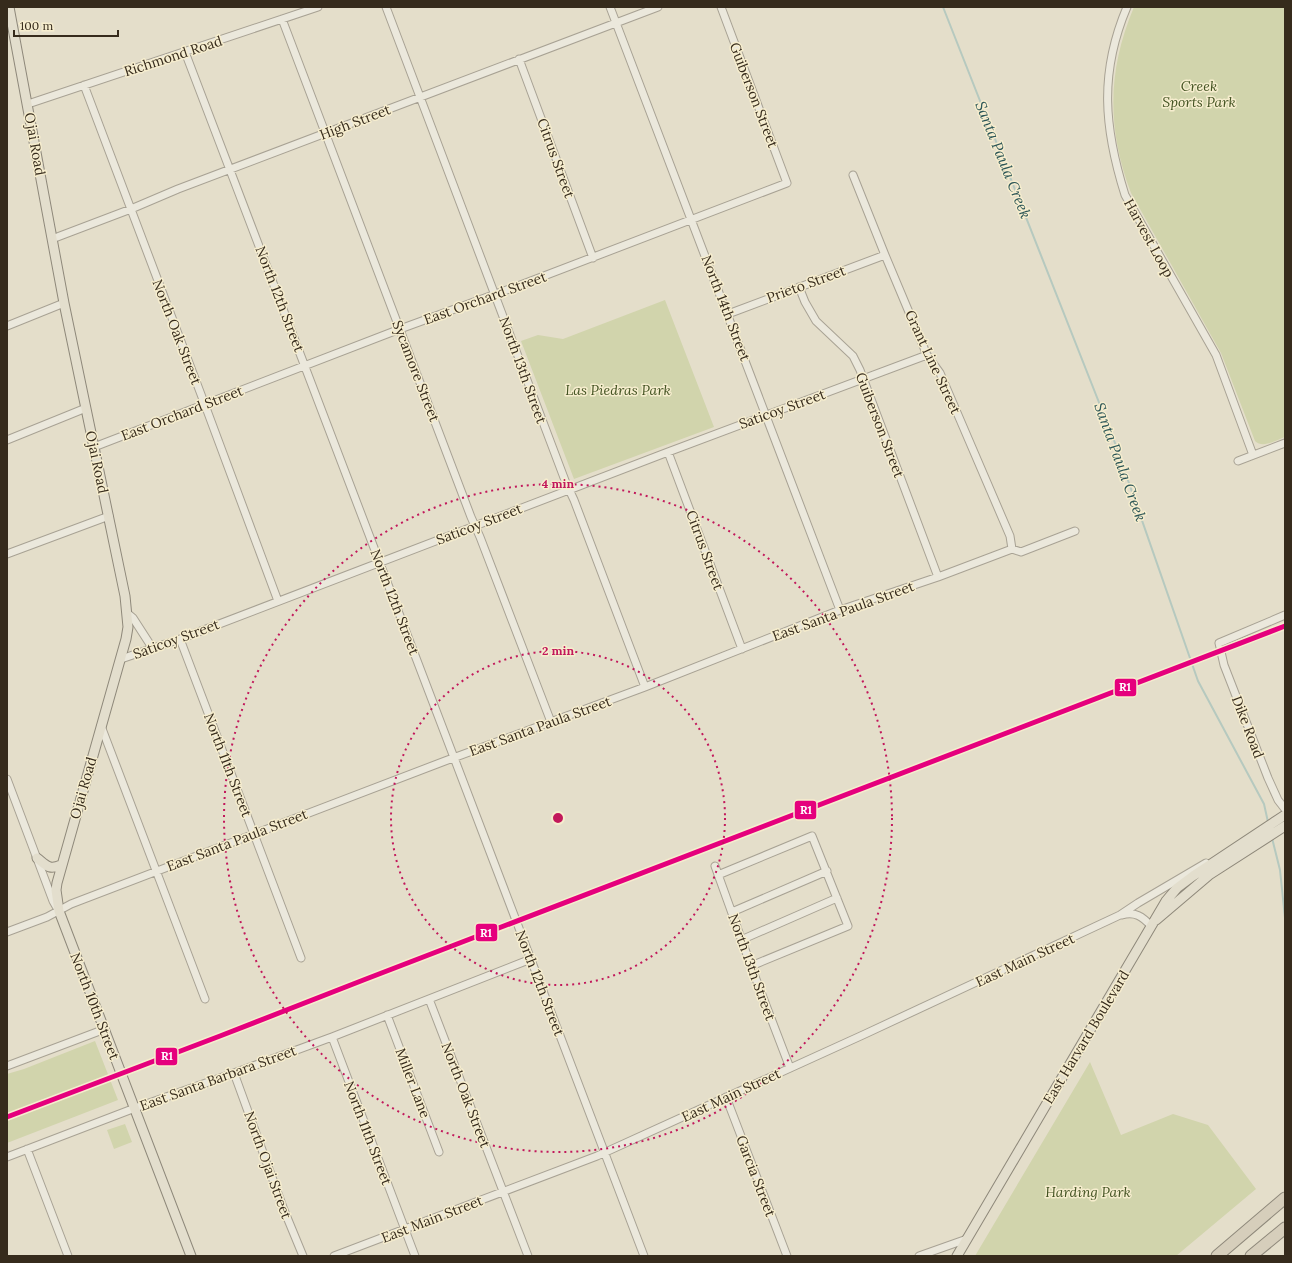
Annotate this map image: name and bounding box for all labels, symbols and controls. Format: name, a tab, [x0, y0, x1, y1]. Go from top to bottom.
scale bar	[14, 12, 118, 38]
text: 100 m	[20, 18, 53, 33]
street label: Richmond Road	[122, 32, 224, 80]
street label: Guiberson Street	[726, 40, 783, 151]
park label: Creek Sports Park	[1162, 77, 1236, 111]
water label: Santa Paula Creek	[971, 98, 1036, 221]
street label: High Street	[317, 100, 394, 144]
street label: Ojai Road	[21, 111, 49, 177]
street label: Citrus Street	[533, 116, 579, 201]
street label: Harvest Loop	[1120, 196, 1178, 280]
street label: North 12th Street	[252, 243, 309, 355]
street label: North 14th Street	[697, 252, 755, 364]
street label: Prieto Street	[764, 261, 849, 307]
street label: East Orchard Street	[421, 267, 549, 329]
street label: North Oak Street	[149, 277, 206, 388]
street label: Grant Line Street	[901, 307, 965, 417]
street label: North 13th Street	[495, 314, 551, 426]
street label: Sycamore Street	[388, 318, 444, 425]
street label: Guiberson Street	[852, 370, 909, 481]
street label: East Orchard Street	[118, 381, 246, 445]
park label: Las Piedras Park	[565, 381, 671, 399]
street label: Saticoy Street	[736, 385, 828, 433]
water label: Santa Paula Creek	[1090, 400, 1151, 524]
street label: Ojai Road	[82, 429, 112, 495]
text: 4 min	[542, 476, 575, 491]
street label: Saticoy Street	[433, 499, 525, 549]
street label: Citrus Street	[682, 508, 728, 593]
street label: North 12th Street	[367, 546, 424, 658]
street label: East Santa Paula Street	[770, 577, 917, 645]
street label: Saticoy Street	[130, 615, 222, 663]
text: 2 min	[542, 643, 574, 658]
line badge: R1	[1114, 678, 1137, 697]
text: R1	[1119, 680, 1132, 694]
street label: East Santa Paula Street	[467, 692, 614, 760]
street label: Dike Road	[1228, 693, 1268, 761]
street label: North 11th Street	[200, 711, 256, 820]
street label: Ojai Road	[66, 755, 100, 821]
line badge: R1	[794, 800, 817, 820]
text: R1	[800, 803, 813, 817]
street label: East Santa Paula Street	[164, 805, 311, 875]
centre of rings	[551, 811, 565, 825]
street label: North 13th Street	[724, 911, 780, 1023]
line badge: R1	[475, 923, 498, 942]
text: R1	[480, 926, 493, 940]
street label: North 12th Street	[512, 927, 569, 1039]
street label: East Main Street	[973, 929, 1078, 991]
street label: North 10th Street	[66, 950, 124, 1063]
street label: East Harvard Boulevard	[1039, 967, 1133, 1107]
street label: North Oak Street	[438, 1040, 495, 1151]
street label: East Santa Barbara Street	[137, 1041, 299, 1115]
street label: Miller Lane	[391, 1045, 435, 1121]
line badge: R1	[155, 1047, 178, 1066]
text: R1	[161, 1049, 174, 1063]
street label: East Main Street	[679, 1064, 784, 1126]
street label: North 11th Street	[340, 1079, 396, 1188]
street label: North Ojai Street	[240, 1109, 296, 1222]
street label: Garcia Street	[732, 1133, 780, 1220]
park label: Harding Park	[1045, 1183, 1131, 1201]
street label: East Main Street	[379, 1191, 486, 1247]

